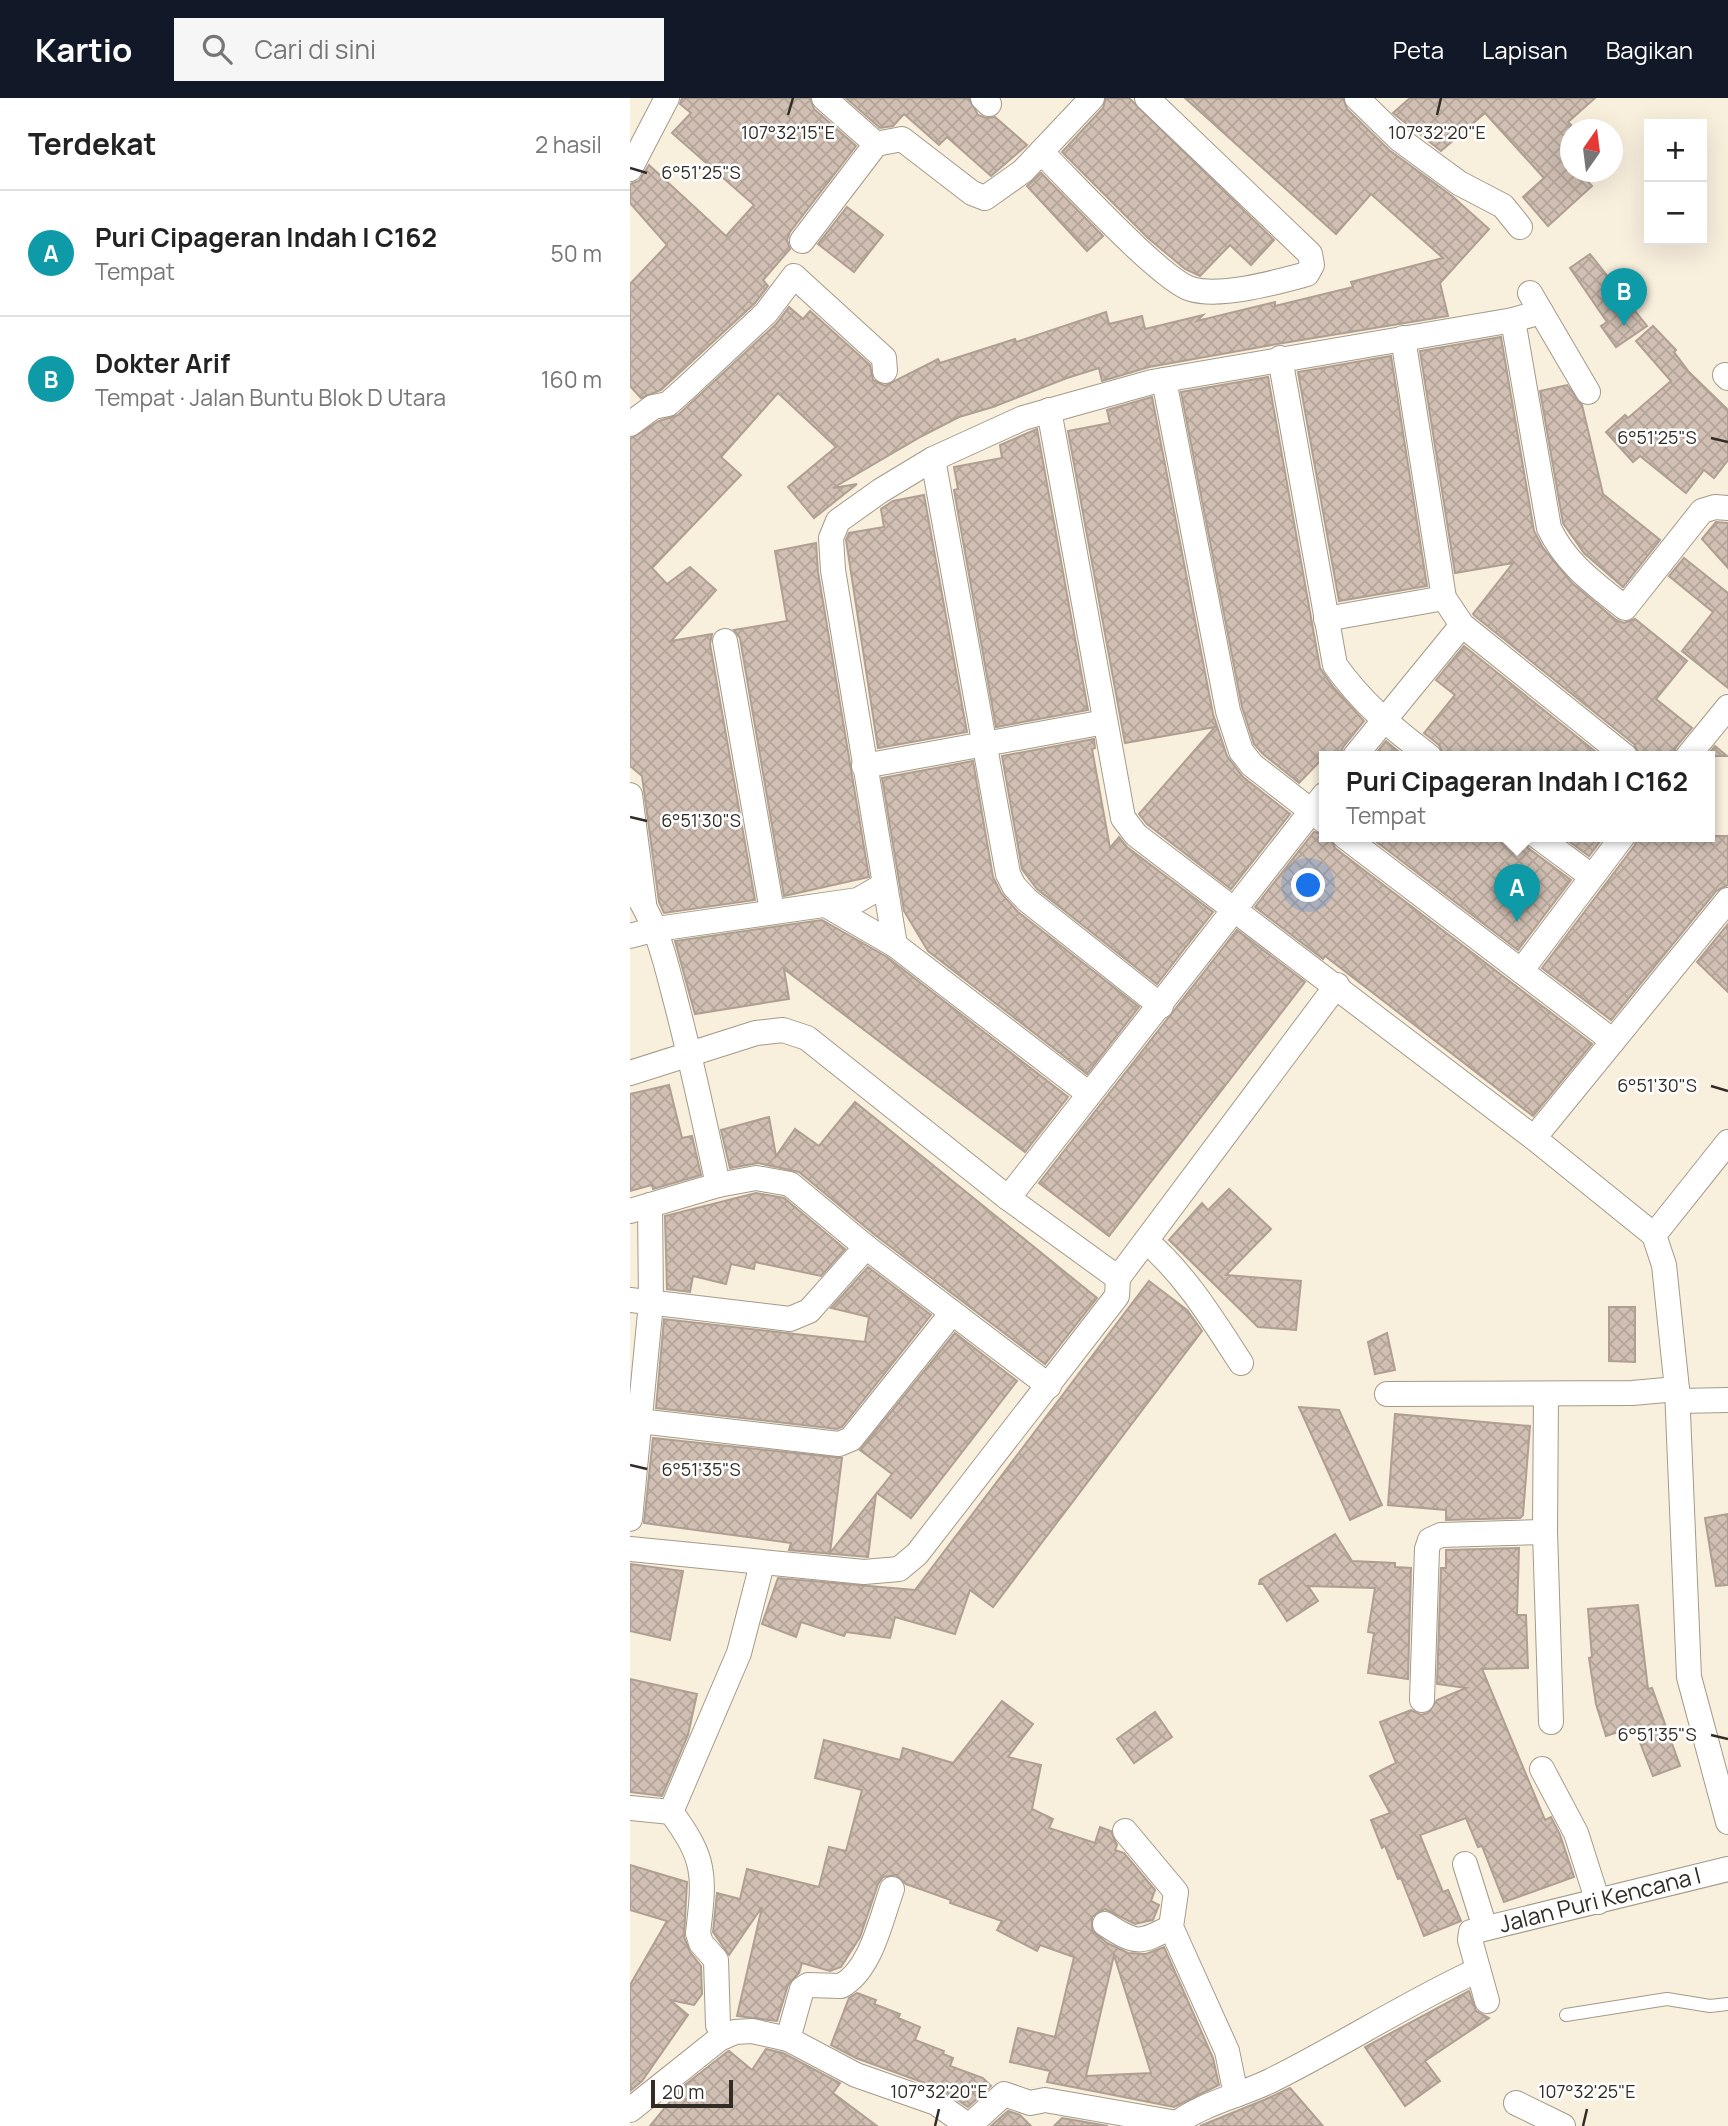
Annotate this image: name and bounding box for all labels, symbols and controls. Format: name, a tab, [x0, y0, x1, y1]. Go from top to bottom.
search box	[174, 18, 664, 81]
text: Kartio	[35, 27, 132, 72]
icon: search	[198, 30, 236, 68]
text: Cari di sini	[254, 31, 376, 67]
text: Peta	[1393, 33, 1444, 66]
text: Lapisan	[1482, 33, 1568, 66]
text: Bagikan	[1606, 33, 1693, 66]
north arrow	[1560, 119, 1623, 182]
map controls	[1644, 119, 1707, 245]
button: +	[1644, 119, 1707, 182]
text: 107°32'15"E	[741, 120, 835, 144]
text: 107°32'20"E	[1388, 120, 1486, 144]
text: Terdekat	[28, 123, 157, 164]
text: 2 hasil	[535, 128, 602, 160]
text: 6°51'25"S	[661, 160, 741, 184]
button: −	[1644, 182, 1707, 245]
text: Puri Cipageran Indah I C162	[95, 219, 437, 255]
text: A	[43, 237, 59, 269]
text: 50 m	[551, 237, 602, 269]
text: Tempat	[95, 255, 175, 287]
pin: B	[1601, 268, 1647, 326]
text: Dokter Arif	[95, 345, 230, 381]
text: B	[44, 363, 58, 395]
text: 160 m	[541, 363, 602, 395]
text: Tempat · Jalan Buntu Blok D Utara	[95, 381, 446, 413]
text: 6°51'25"S	[1617, 425, 1697, 449]
popup	[1319, 751, 1715, 842]
text: Puri Cipageran Indah I C162	[1346, 763, 1688, 799]
text: Tempat	[1346, 799, 1426, 831]
text: 6°51'30"S	[661, 808, 741, 832]
pin: A	[1494, 864, 1540, 922]
your location	[1291, 868, 1325, 902]
text: 6°51'30"S	[1617, 1073, 1697, 1097]
text: 6°51'35"S	[661, 1457, 741, 1481]
text: 6°51'35"S	[1617, 1722, 1697, 1746]
street label: Jalan Puri Kencana I	[1495, 1858, 1704, 1940]
scale bar	[651, 2077, 733, 2109]
text: 20 m	[662, 2079, 704, 2105]
text: 107°32'20"E	[890, 2079, 988, 2103]
text: 107°32'25"E	[1538, 2079, 1636, 2103]

